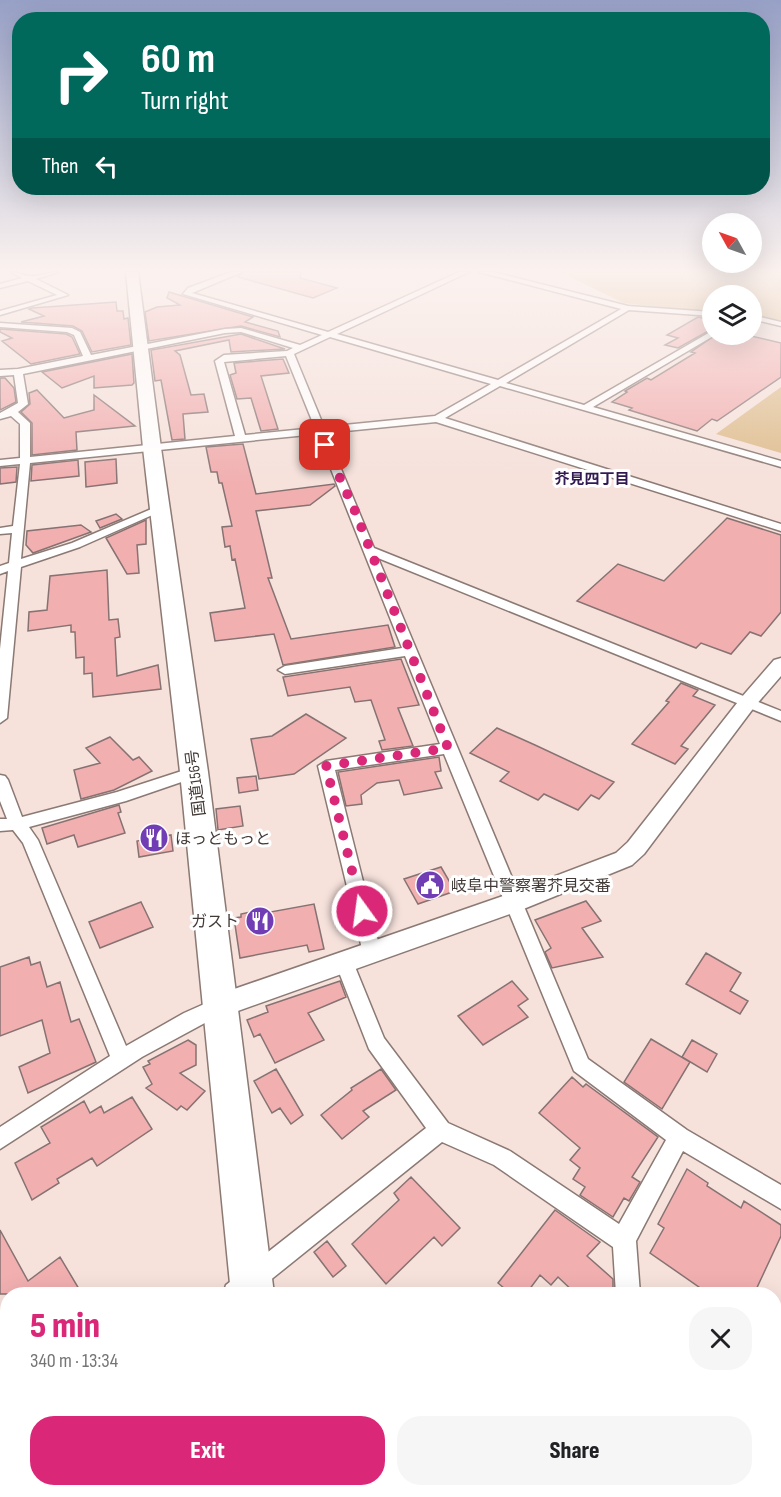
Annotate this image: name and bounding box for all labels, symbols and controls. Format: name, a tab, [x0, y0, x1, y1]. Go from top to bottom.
text: 60 m	[141, 34, 215, 85]
icon: right	[42, 36, 120, 114]
text: Turn right	[141, 85, 228, 117]
icon: left	[90, 150, 123, 183]
text: Then	[42, 153, 78, 180]
north arrow	[702, 213, 762, 273]
map controls	[702, 213, 762, 345]
button: layers	[702, 285, 762, 345]
pin	[299, 419, 350, 470]
icon: arrive	[308, 428, 341, 461]
district label: 芥見四丁目	[554, 470, 630, 489]
street label: 国道156号	[183, 748, 210, 817]
restaurant icon: ほっともっと	[138, 822, 170, 854]
place label: ほっともっと	[175, 830, 271, 849]
public building icon: 岐阜中警察署芥見交番	[414, 869, 446, 901]
place label: 岐阜中警察署芥見交番	[451, 877, 611, 896]
position arrow	[330, 879, 394, 943]
restaurant icon: ガスト	[244, 905, 276, 937]
place label: ガスト	[191, 913, 239, 932]
text: 5 min	[30, 1305, 100, 1348]
button: close	[689, 1307, 752, 1370]
text: 340 m · 13:34	[30, 1349, 118, 1373]
button: Exit	[30, 1416, 385, 1485]
button: Share	[397, 1416, 752, 1485]

